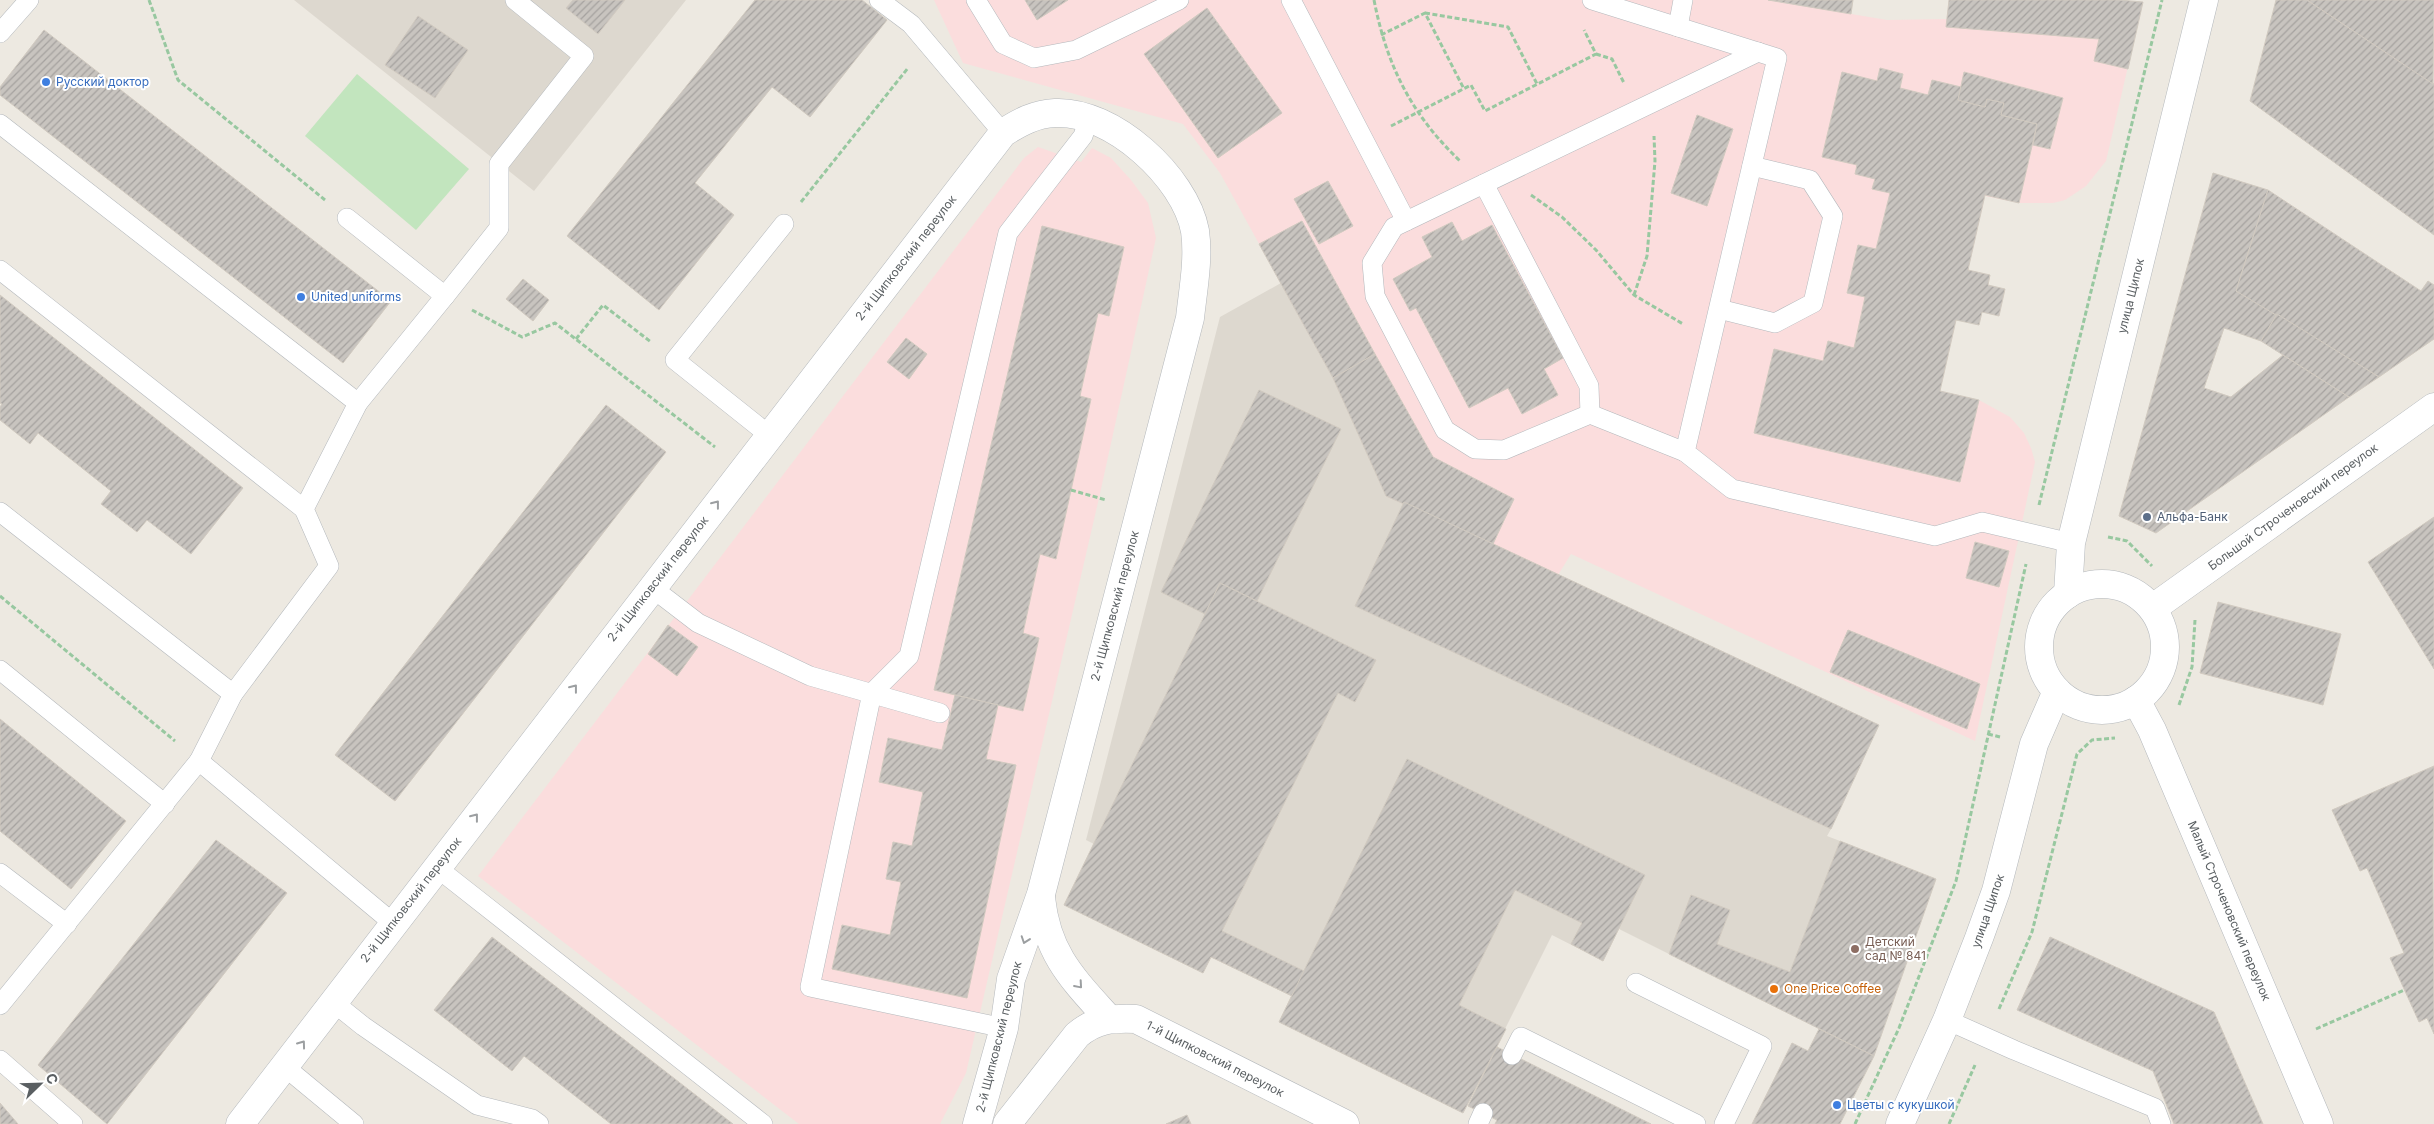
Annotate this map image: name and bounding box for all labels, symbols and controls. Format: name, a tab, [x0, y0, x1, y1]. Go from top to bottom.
place label: Русский доктор	[56, 74, 149, 89]
marker: Русский доктор	[40, 76, 52, 88]
street label: 2-й Щипковский переулок	[852, 192, 960, 323]
street label: улица Щипок	[2114, 256, 2147, 335]
place label: United uniforms	[311, 289, 401, 304]
marker: United uniforms	[295, 291, 307, 303]
street label: Большой Строченовский переулок	[2205, 440, 2381, 573]
one-way arrow	[710, 501, 718, 510]
place label: Альфа-Банк	[2157, 509, 2228, 524]
marker: Альфа-Банк	[2141, 511, 2153, 523]
street label: 2-й Щипковский переулок	[604, 513, 712, 644]
street label: 2-й Щипковский переулок	[1087, 528, 1142, 683]
one-way arrow	[568, 685, 576, 694]
one-way arrow	[469, 814, 477, 823]
street label: Малый Строченовский переулок	[2185, 819, 2274, 1003]
street label: 2-й Щипковский переулок	[357, 834, 465, 965]
street label: улица Щипок	[1968, 872, 2007, 950]
place label: Детский сад № 841	[1865, 934, 1926, 963]
one-way arrow	[1021, 935, 1031, 943]
marker: Детский сад № 841	[1849, 943, 1861, 955]
street label: 2-й Щипковский переулок	[972, 959, 1025, 1114]
one-way arrow	[1073, 979, 1082, 988]
place label: One Price Coffee	[1784, 981, 1881, 996]
marker: One Price Coffee	[1768, 983, 1780, 995]
street label: 1-й Щипковский переулок	[1144, 1017, 1287, 1100]
one-way arrow	[296, 1040, 305, 1050]
north arrow	[15, 1059, 65, 1109]
text: С	[43, 1071, 62, 1087]
place label: Цветы с кукушкой	[1847, 1097, 1955, 1112]
marker: Цветы с кукушкой	[1831, 1099, 1843, 1111]

